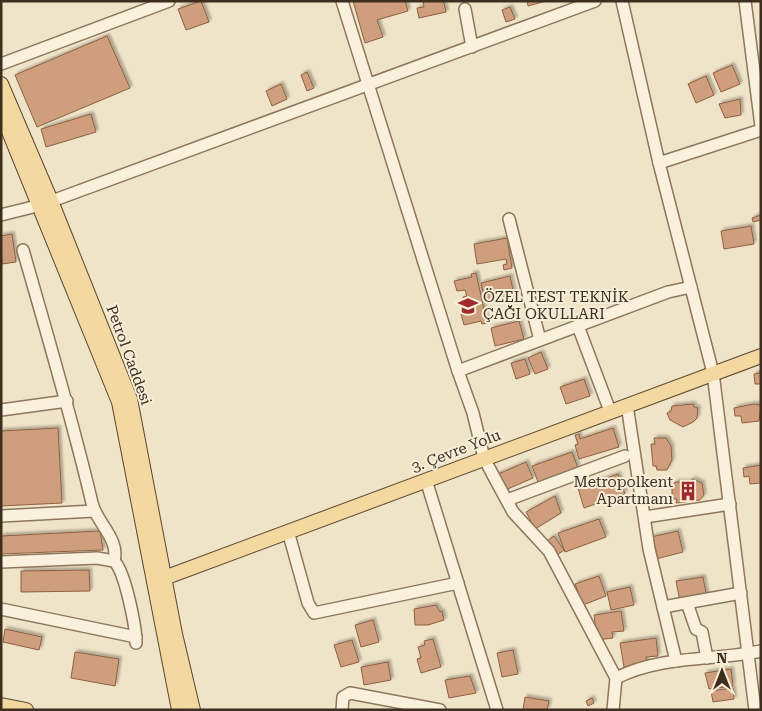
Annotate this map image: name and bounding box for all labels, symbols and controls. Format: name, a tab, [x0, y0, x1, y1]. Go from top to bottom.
place label: ÖZEL TEST TEKNİK ÇAĞI OKULLARI	[483, 288, 629, 323]
school or university icon: ÖZEL TEST TEKNİK ÇAĞI OKULLARI	[457, 295, 479, 317]
street label: Petrol Caddesi	[103, 303, 155, 408]
street label: 3. Çevre Yolu	[409, 426, 504, 476]
place label: Metropolkent Apartmanı	[574, 473, 673, 508]
building icon: Metropolkent Apartmanı	[677, 480, 699, 502]
north arrow	[697, 646, 747, 696]
text: N	[717, 650, 728, 666]

